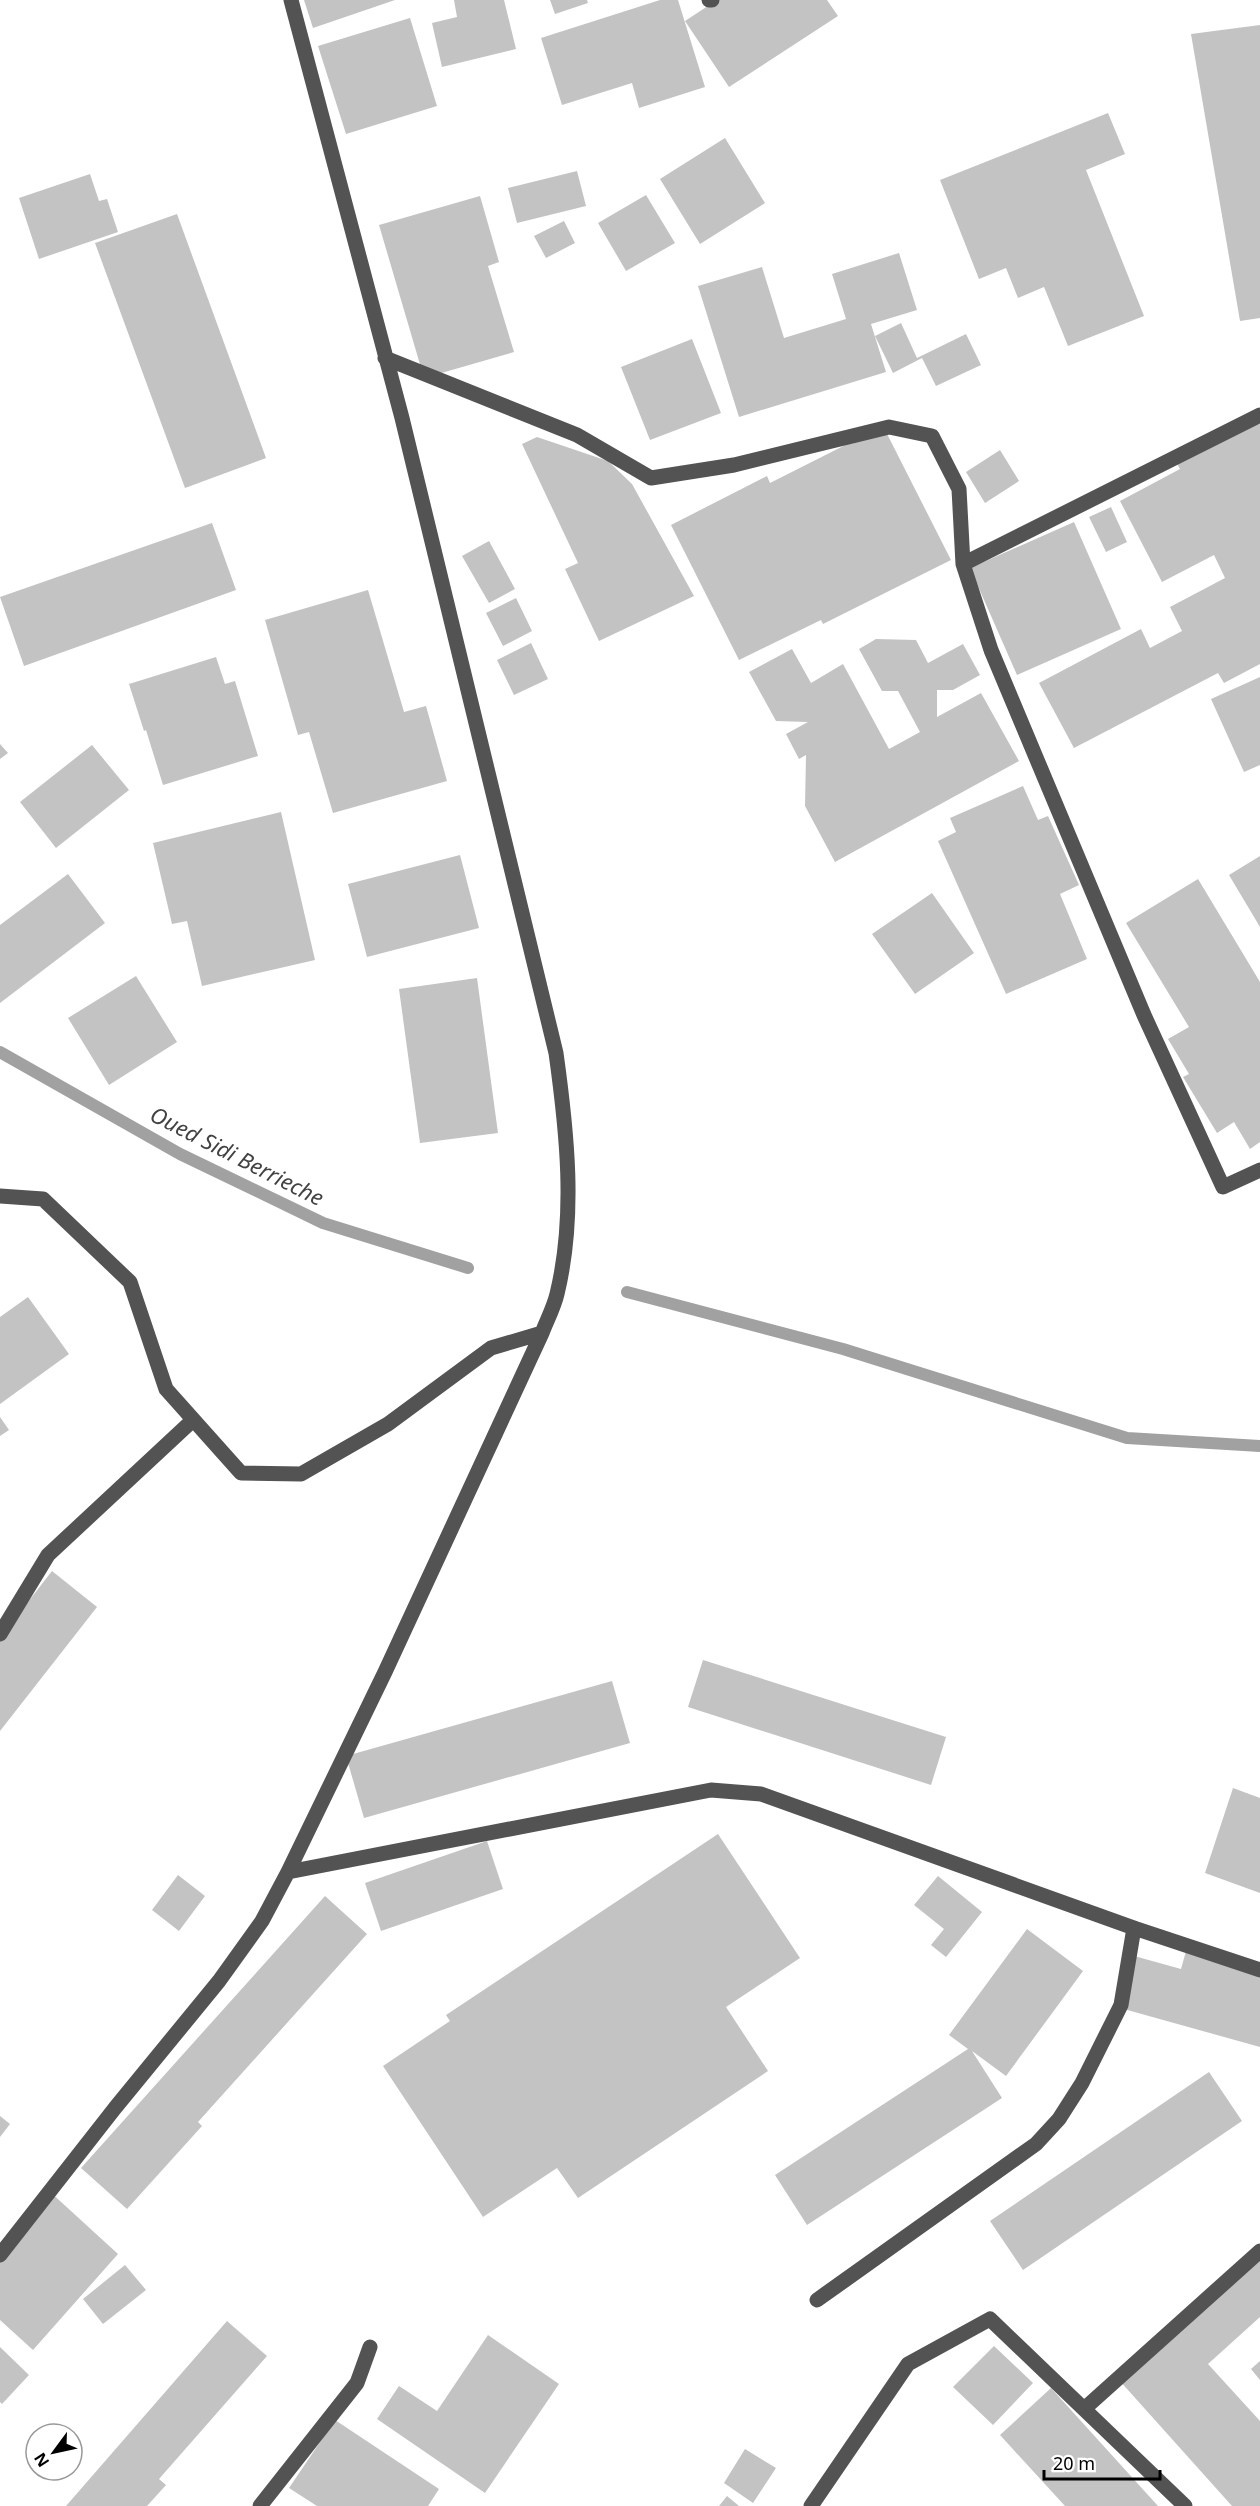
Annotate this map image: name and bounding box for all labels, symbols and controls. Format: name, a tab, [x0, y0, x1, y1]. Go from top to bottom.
water label: Oued Sidi Berrieche	[146, 1098, 329, 1212]
north arrow	[24, 2422, 84, 2482]
scale bar	[1044, 2443, 1160, 2481]
text: N	[29, 2449, 54, 2472]
text: 20 m	[1053, 2451, 1095, 2475]

